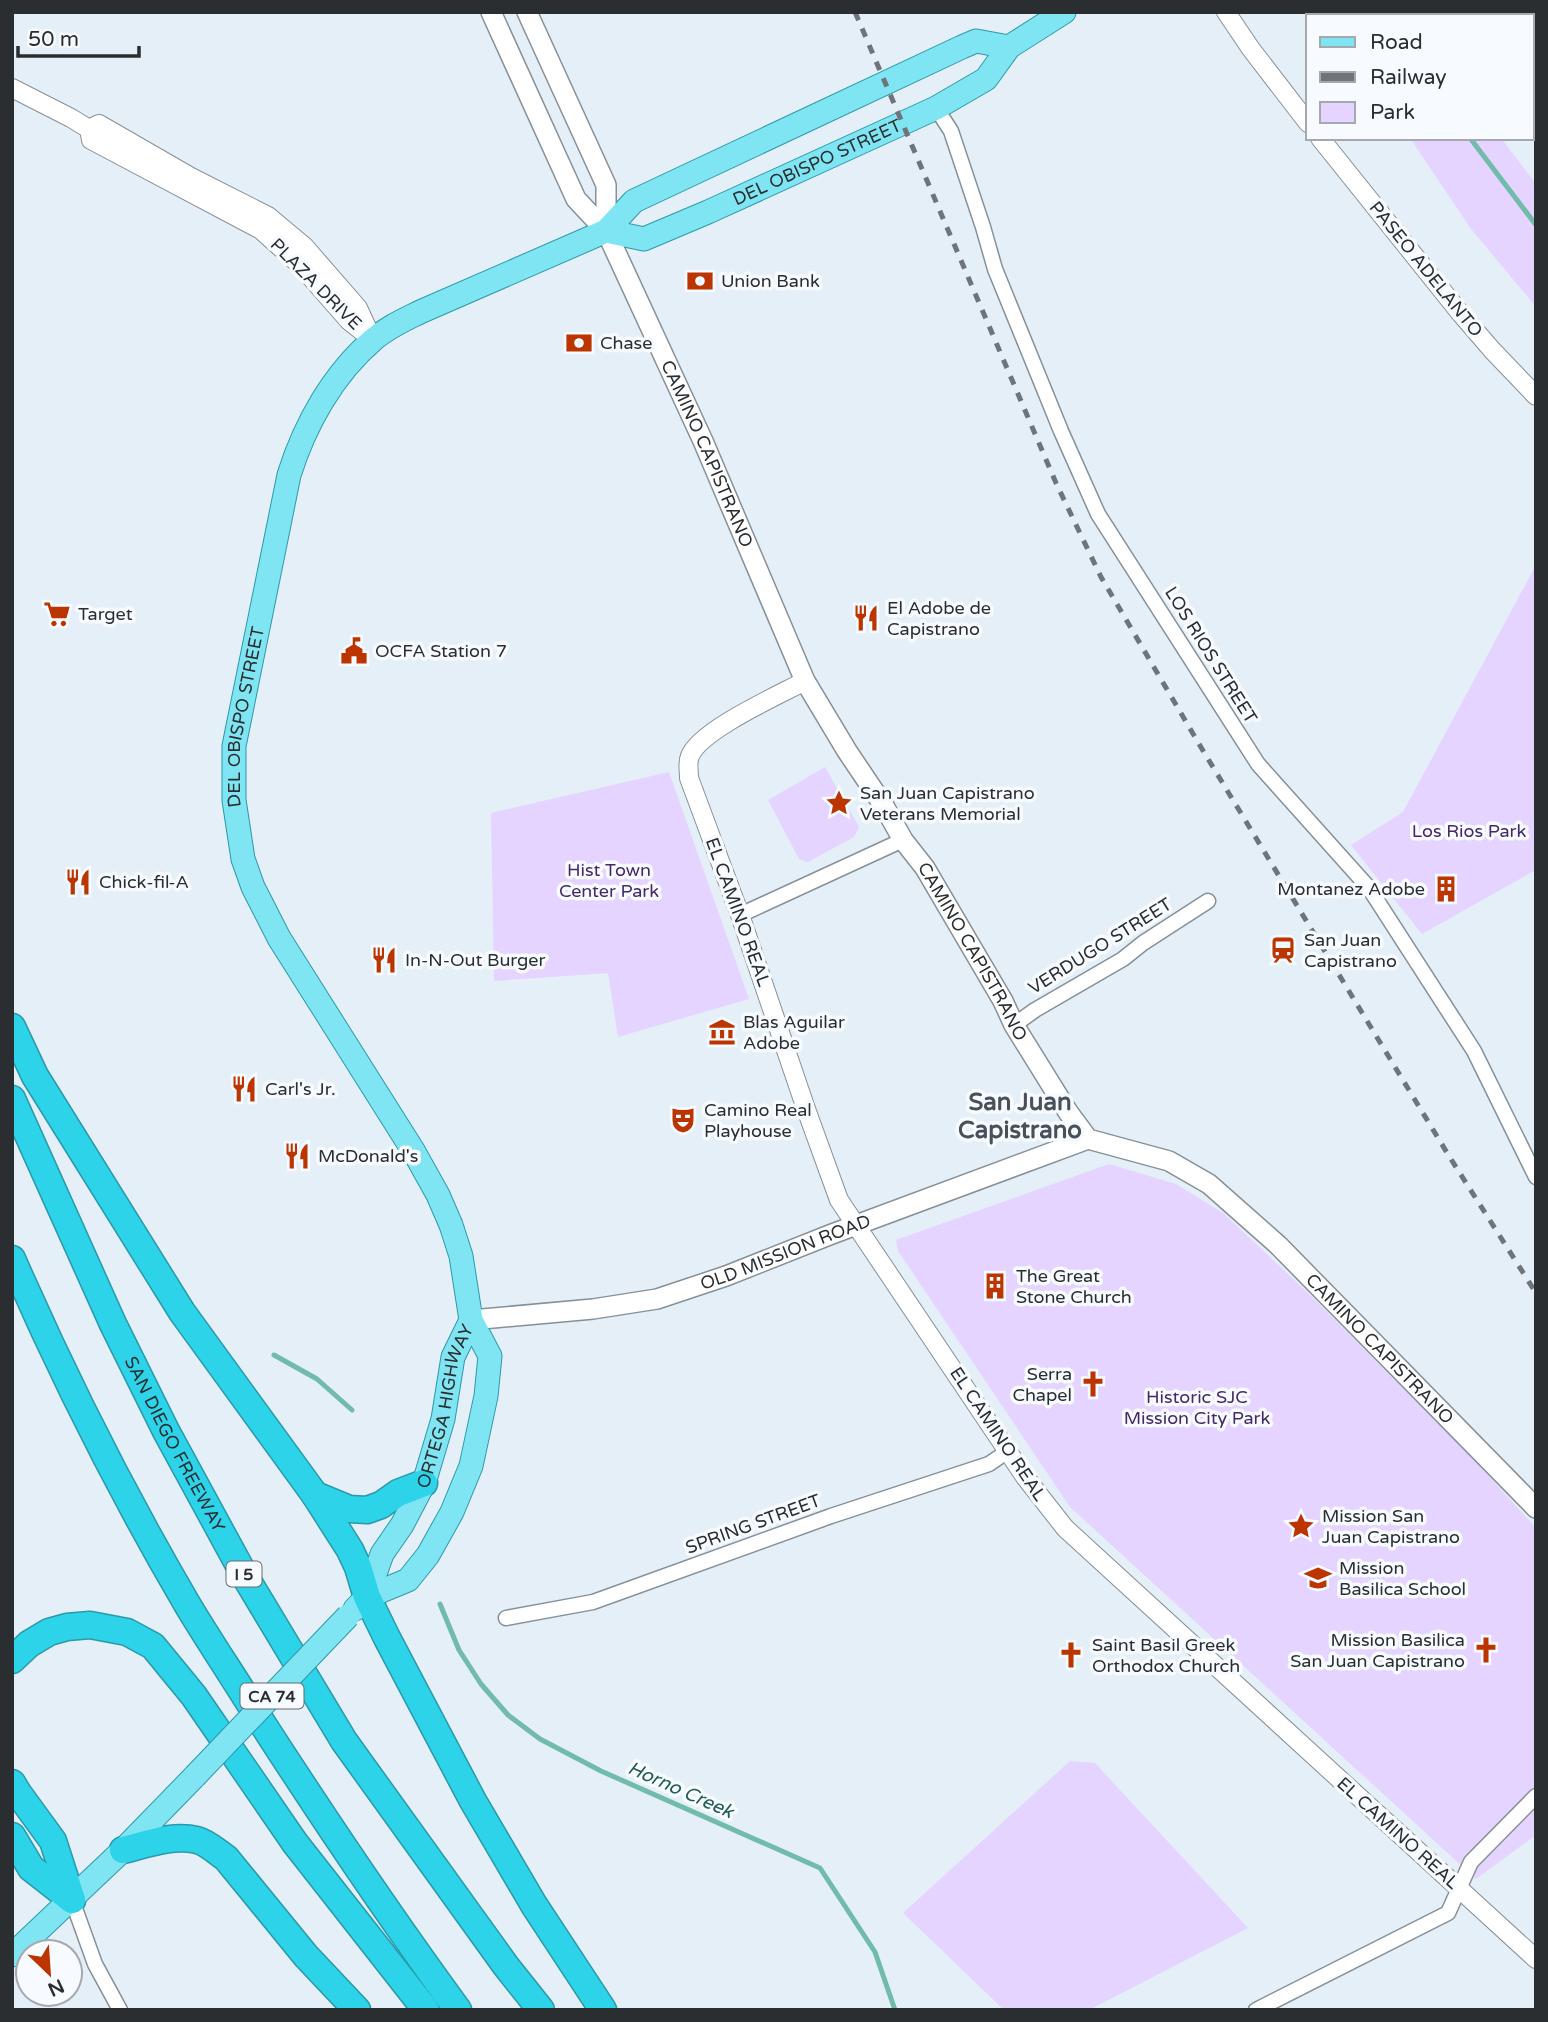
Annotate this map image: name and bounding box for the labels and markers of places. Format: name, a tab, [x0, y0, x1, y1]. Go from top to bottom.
bank icon: Union Bank	[685, 266, 715, 296]
place label: Union Bank	[721, 270, 820, 292]
bank icon: Chase	[564, 328, 594, 358]
place label: Chase	[600, 332, 652, 354]
place label: El Adobe de Capistrano	[887, 597, 991, 640]
supermarket icon: Target	[42, 599, 72, 629]
place label: Target	[78, 603, 133, 625]
restaurant icon: El Adobe de Capistrano	[851, 603, 881, 633]
public building icon: OCFA Station 7	[339, 636, 369, 666]
place label: OCFA Station 7	[375, 640, 507, 662]
place label: San Juan Capistrano Veterans Memorial	[860, 782, 1035, 825]
place icon: San Juan Capistrano Veterans Memorial	[824, 788, 854, 818]
restaurant icon: Chick-fil-A	[63, 867, 93, 897]
place label: Chick-fil-A	[99, 871, 189, 893]
building icon: Montanez Adobe	[1431, 874, 1461, 904]
place label: Montanez Adobe	[1277, 878, 1425, 900]
place label: San Juan Capistrano	[1304, 929, 1397, 972]
station icon: San Juan Capistrano	[1268, 935, 1298, 965]
restaurant icon: In-N-Out Burger	[369, 945, 399, 975]
place label: In-N-Out Burger	[405, 949, 546, 971]
place label: Blas Aguilar Adobe	[743, 1011, 845, 1054]
museum icon: Blas Aguilar Adobe	[707, 1017, 737, 1047]
restaurant icon: Carl's Jr.	[229, 1074, 259, 1104]
place label: Carl's Jr.	[265, 1078, 336, 1100]
place label: Camino Real Playhouse	[704, 1099, 812, 1142]
theatre icon: Camino Real Playhouse	[668, 1105, 698, 1135]
restaurant icon: McDonald's	[282, 1141, 312, 1171]
place label: McDonald's	[318, 1145, 418, 1167]
place label: The Great Stone Church	[1016, 1265, 1132, 1308]
building icon: The Great Stone Church	[980, 1271, 1010, 1301]
place label: Serra Chapel	[1012, 1363, 1072, 1406]
church icon: Serra Chapel	[1078, 1369, 1108, 1399]
place label: Mission San Juan Capistrano	[1322, 1505, 1460, 1548]
place icon: Mission San Juan Capistrano	[1286, 1511, 1316, 1541]
place label: Mission Basilica School	[1339, 1557, 1466, 1600]
school or university icon: Mission Basilica School	[1303, 1563, 1333, 1593]
place label: Mission Basilica San Juan Capistrano	[1290, 1629, 1465, 1672]
place label: Saint Basil Greek Orthodox Church	[1092, 1634, 1240, 1677]
church icon: Mission Basilica San Juan Capistrano	[1471, 1635, 1501, 1665]
church icon: Saint Basil Greek Orthodox Church	[1056, 1640, 1086, 1670]

